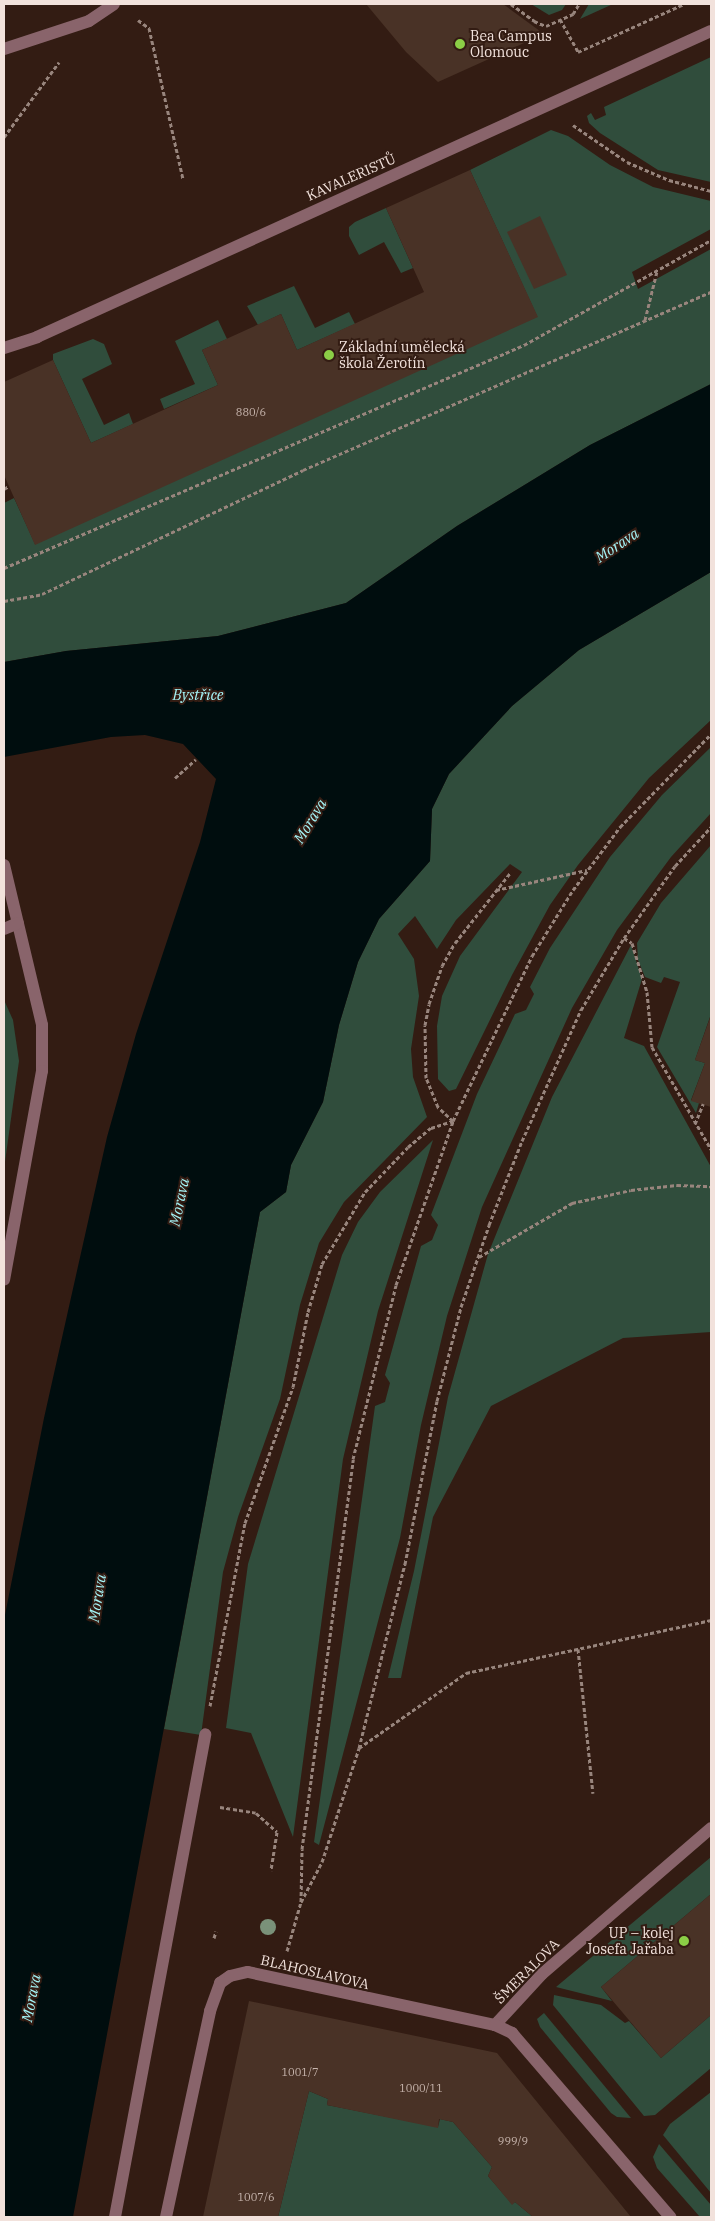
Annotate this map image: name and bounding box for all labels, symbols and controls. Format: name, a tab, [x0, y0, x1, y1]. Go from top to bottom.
place label: Bea Campus Olomouc	[470, 28, 552, 60]
marker: Bea Campus Olomouc	[454, 38, 466, 50]
street label: KAVALERISTŮ	[304, 150, 398, 204]
place label: Základní umělecká škola Žerotín	[339, 339, 465, 372]
marker: Základní umělecká škola Žerotín	[323, 349, 335, 361]
house number: 880/6	[236, 405, 266, 419]
water label: Morava	[592, 524, 642, 566]
water label: Bystřice	[173, 686, 223, 704]
water label: Morava	[290, 796, 330, 846]
water label: Morava	[165, 1176, 193, 1228]
water label: Morava	[84, 1573, 110, 1623]
place label: UP – kolej Josefa Jařaba	[586, 1925, 674, 1958]
street label: ŠMERALOVA	[491, 1935, 563, 2007]
marker: UP – kolej Josefa Jařaba	[678, 1935, 690, 1947]
street label: BLAHOSLAVOVA	[259, 1951, 371, 1993]
water label: Morava	[18, 1972, 44, 2024]
house number: 1001/7	[281, 2065, 319, 2079]
house number: 1000/11	[399, 2081, 443, 2095]
house number: 999/9	[498, 2134, 528, 2148]
house number: 1007/6	[237, 2190, 275, 2204]

